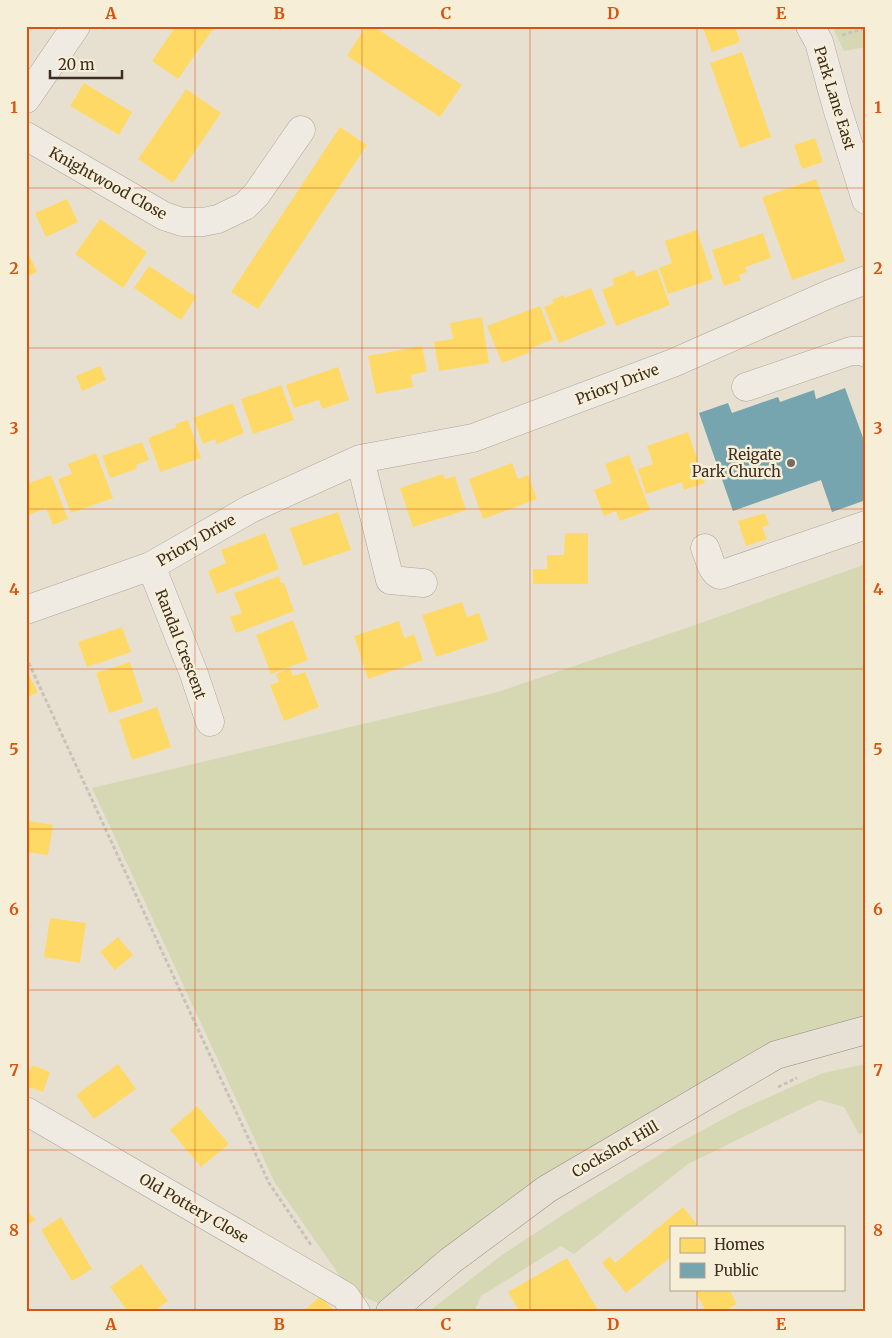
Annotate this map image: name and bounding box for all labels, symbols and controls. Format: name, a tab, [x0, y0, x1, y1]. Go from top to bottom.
text: A	[104, 3, 117, 23]
text: B	[273, 3, 285, 23]
text: C	[441, 3, 451, 23]
text: D	[607, 3, 619, 23]
text: E	[776, 3, 787, 23]
street label: Park Lane East	[810, 44, 860, 152]
scale bar	[50, 48, 122, 80]
text: 20 m	[58, 55, 95, 74]
text: 1	[10, 97, 18, 117]
text: 1	[874, 97, 882, 117]
street label: Knightwood Close	[46, 143, 170, 223]
text: 2	[9, 258, 19, 278]
text: 2	[873, 258, 883, 278]
street label: Priory Drive	[572, 359, 662, 409]
text: 3	[9, 418, 19, 438]
text: 3	[873, 418, 883, 438]
place label: Reigate Park Church	[692, 445, 781, 481]
marker: Reigate Park Church	[785, 457, 797, 469]
street label: Priory Drive	[153, 510, 239, 570]
text: 4	[9, 579, 19, 599]
text: 4	[873, 579, 883, 599]
street label: Randal Crescent	[151, 586, 211, 702]
text: 5	[9, 739, 19, 759]
text: 5	[873, 739, 883, 759]
text: 6	[9, 899, 19, 919]
text: 6	[873, 899, 883, 919]
text: 7	[9, 1060, 19, 1080]
text: 7	[873, 1060, 883, 1080]
street label: Cockshot Hill	[568, 1116, 662, 1181]
street label: Old Pottery Close	[136, 1169, 252, 1247]
text: 8	[9, 1220, 19, 1240]
text: 8	[873, 1220, 883, 1240]
legend	[670, 1226, 844, 1290]
text: Homes	[714, 1235, 765, 1254]
text: Public	[714, 1261, 759, 1280]
text: A	[104, 1314, 117, 1334]
text: B	[273, 1314, 285, 1334]
text: C	[441, 1314, 451, 1334]
text: D	[607, 1314, 619, 1334]
text: E	[776, 1314, 787, 1334]

